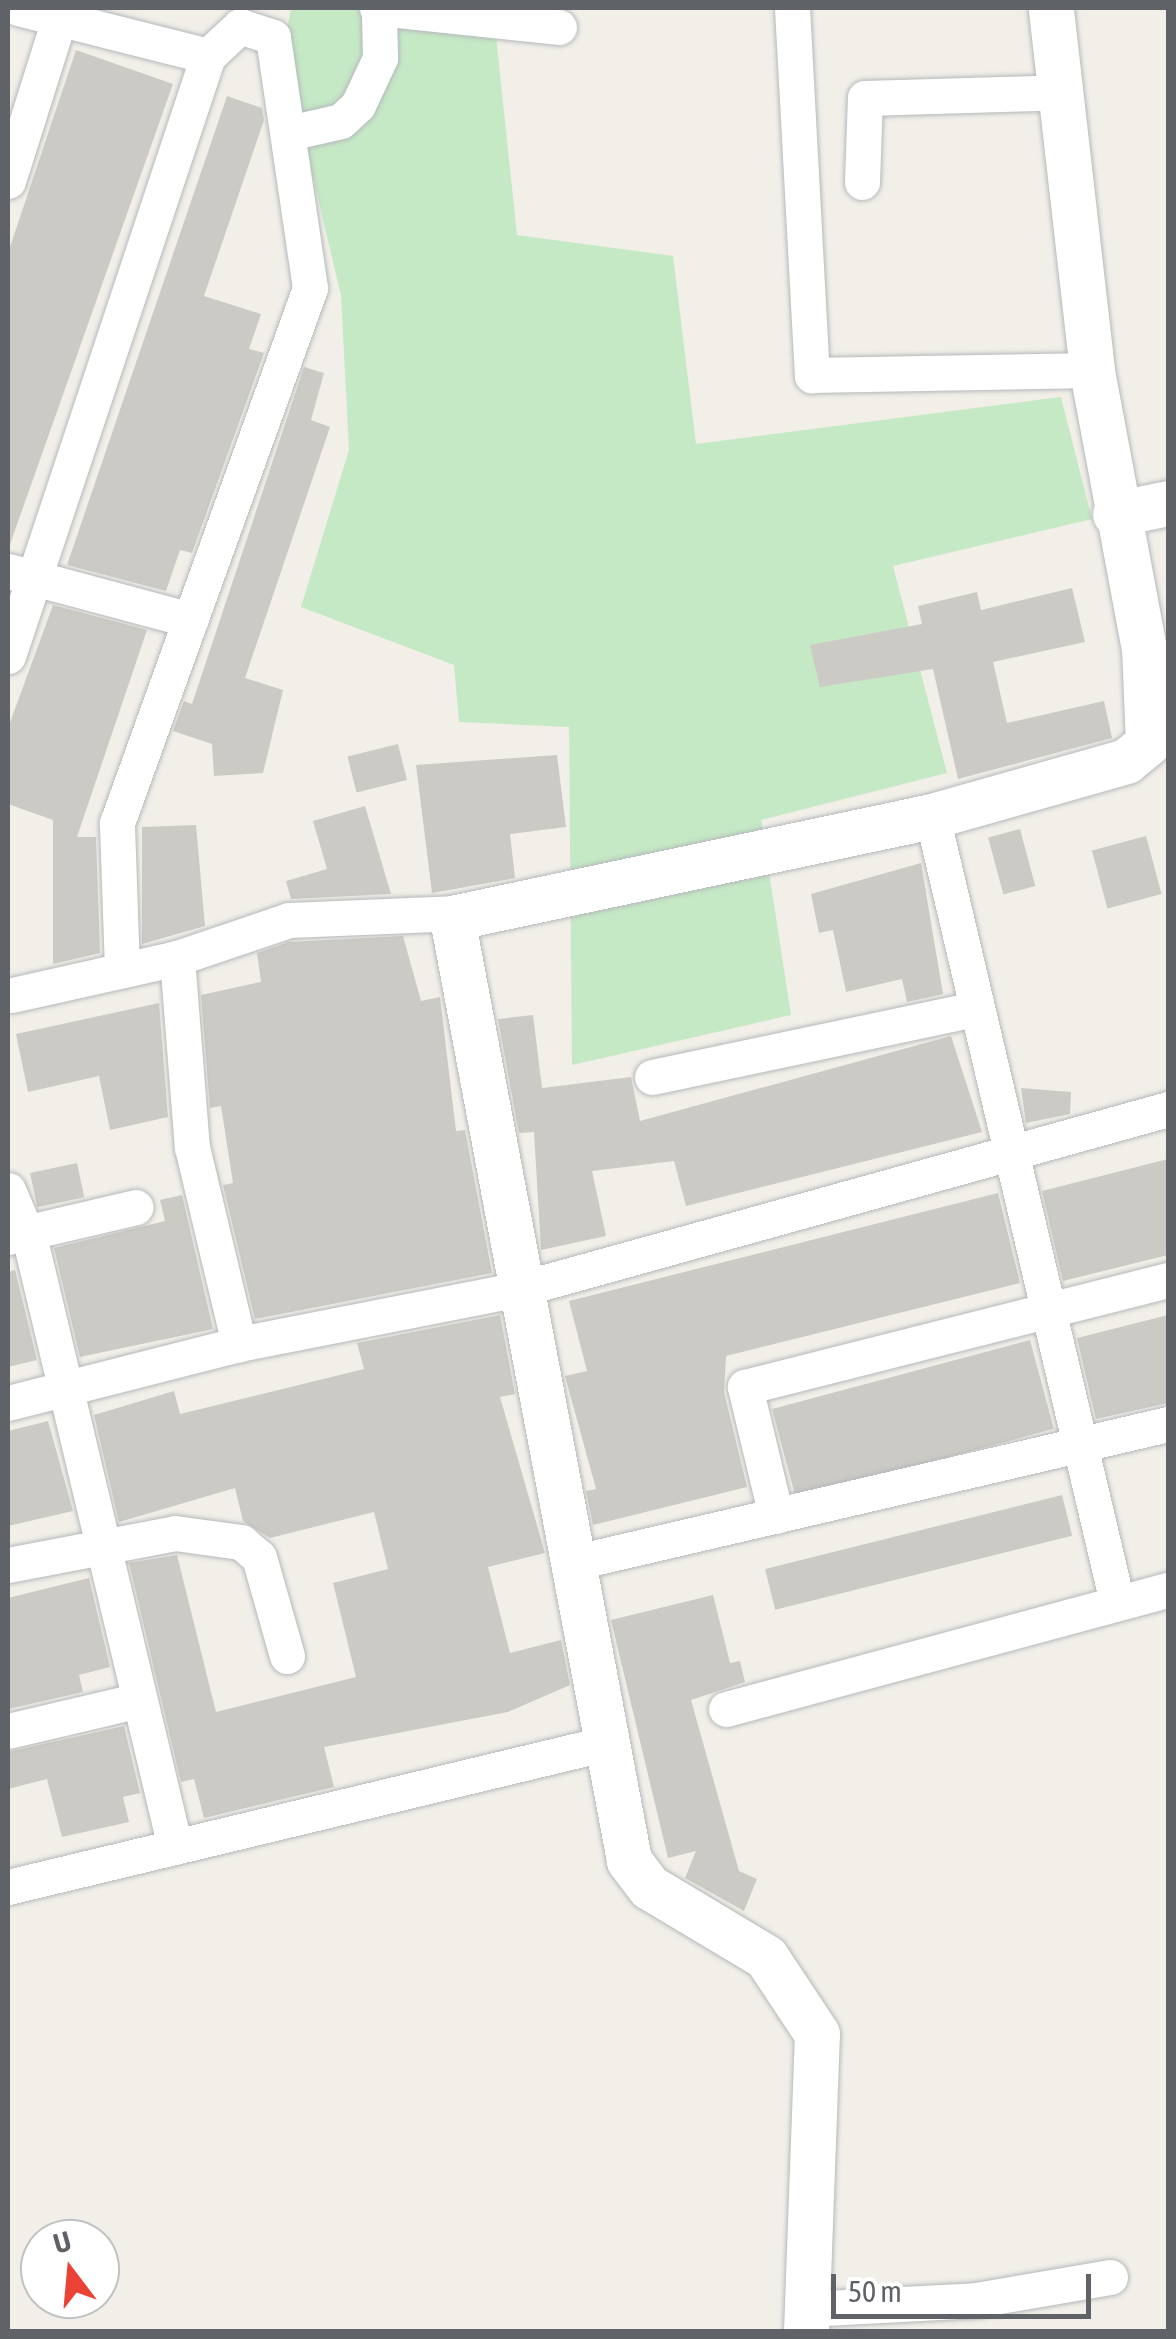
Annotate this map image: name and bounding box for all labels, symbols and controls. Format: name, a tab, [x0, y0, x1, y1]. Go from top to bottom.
north arrow	[20, 2219, 120, 2319]
text: U	[50, 2224, 75, 2260]
scale bar	[836, 2254, 1096, 2316]
text: 50 m	[848, 2274, 902, 2308]

